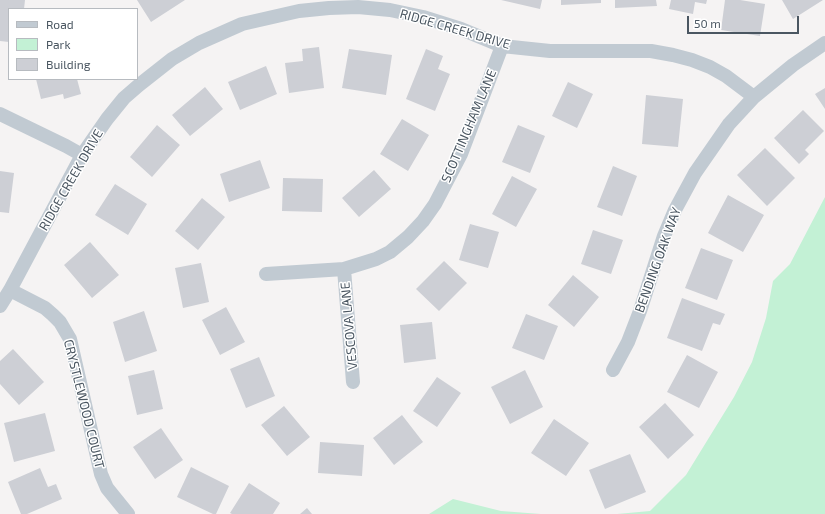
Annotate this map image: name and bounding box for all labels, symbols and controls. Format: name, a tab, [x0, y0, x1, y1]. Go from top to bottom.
street label: RIDGE CREEK DRIVE	[398, 6, 512, 52]
legend	[8, 8, 138, 80]
scale bar	[689, 8, 801, 34]
text: 50 m	[694, 16, 721, 30]
text: Road	[46, 17, 74, 31]
text: Park	[46, 37, 71, 51]
text: Building	[46, 57, 90, 71]
street label: SCOTTINGHAM LANE	[438, 67, 500, 185]
street label: RIDGE CREEK DRIVE	[36, 127, 106, 233]
street label: BENDING OAK WAY	[632, 205, 684, 315]
street label: VESCOVA LANE	[337, 281, 361, 371]
street label: CRYSTLEWOOD COURT	[60, 338, 108, 470]

